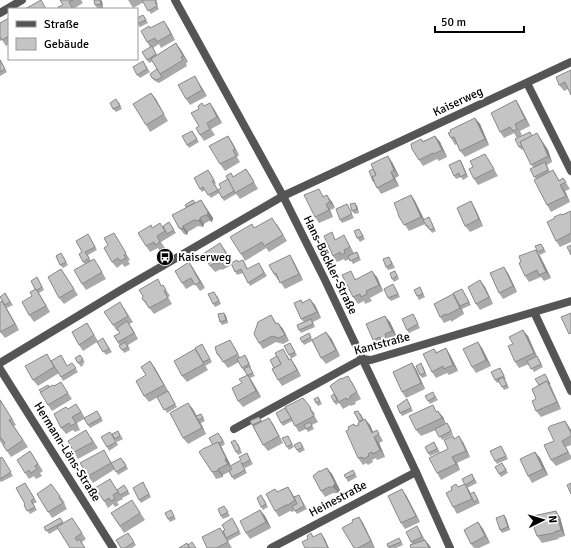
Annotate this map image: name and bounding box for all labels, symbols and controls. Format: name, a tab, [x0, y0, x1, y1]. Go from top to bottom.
legend	[8, 8, 138, 60]
scale bar	[435, 8, 524, 34]
text: 50 m	[441, 15, 466, 30]
text: Straße	[44, 17, 79, 32]
text: Gebäude	[44, 37, 89, 52]
street label: Kaiserweg	[431, 84, 485, 120]
street label: Hans-Böckler-Straße	[300, 213, 360, 317]
bus stop icon: Kaiserweg	[155, 247, 175, 267]
place label: Kaiserweg	[178, 250, 231, 265]
street label: Kantstraße	[352, 329, 412, 359]
street label: Hermann-Löns-Straße	[30, 399, 104, 505]
street label: Heinestraße	[307, 478, 369, 520]
north arrow	[523, 500, 563, 540]
text: N	[546, 515, 559, 524]

